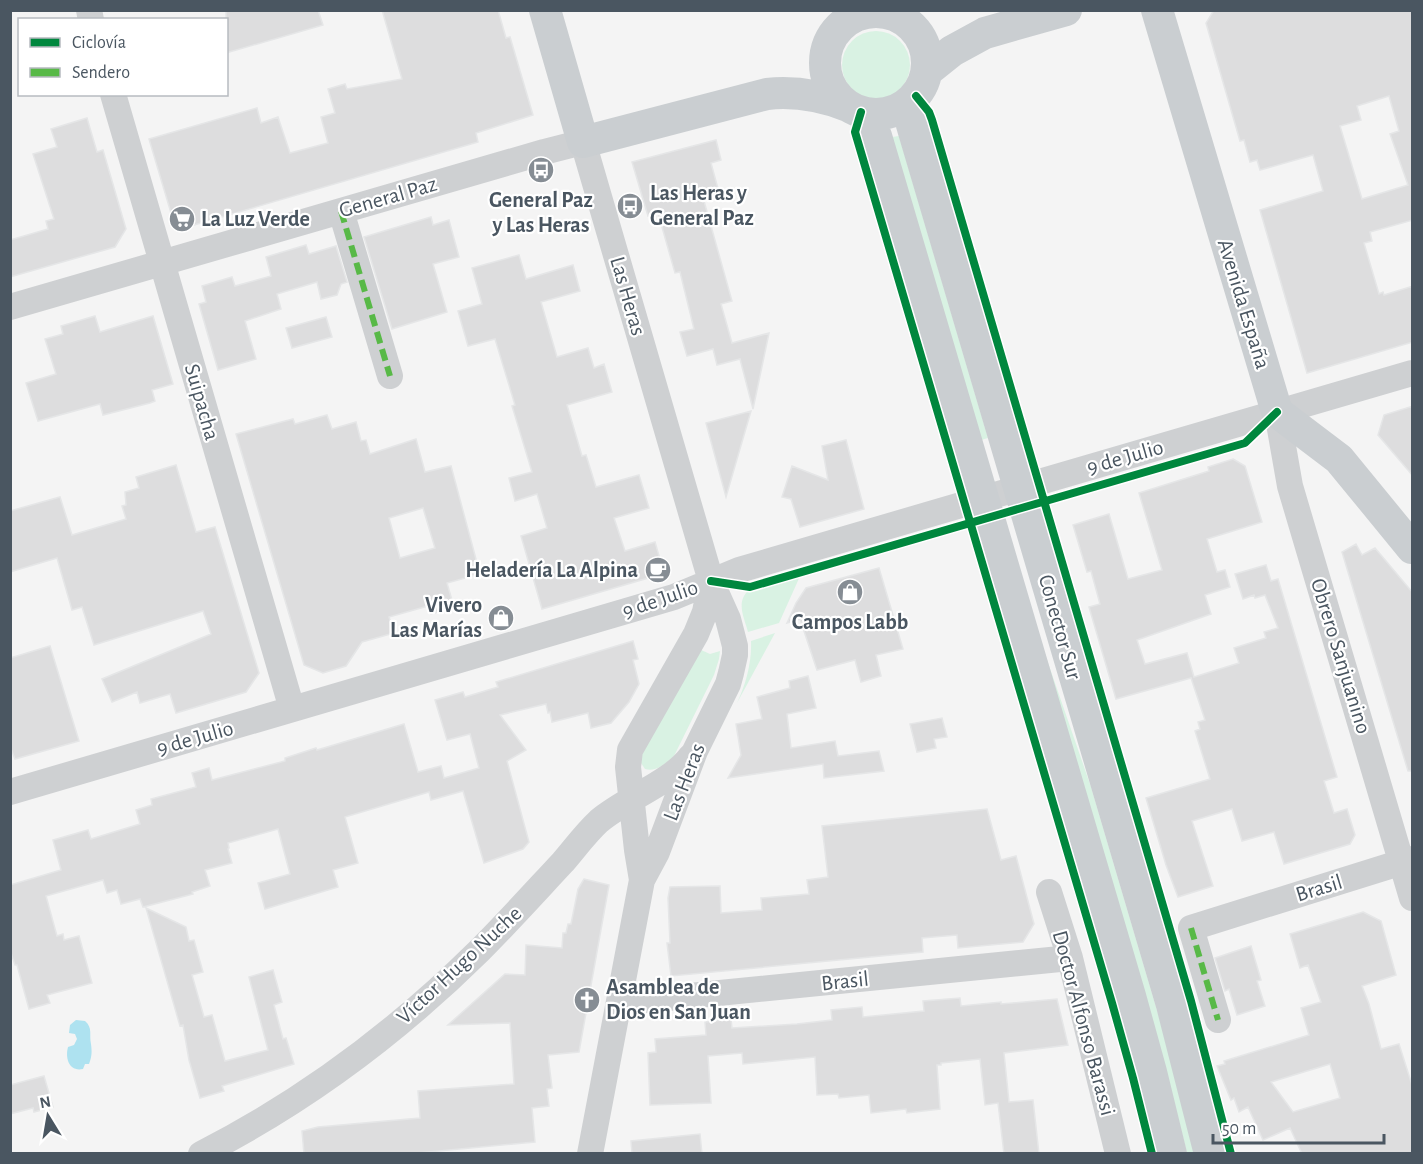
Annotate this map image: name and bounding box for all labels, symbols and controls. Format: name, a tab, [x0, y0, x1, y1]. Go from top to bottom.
legend	[18, 18, 228, 96]
text: Ciclovía	[72, 34, 126, 52]
text: Sendero	[72, 64, 130, 82]
bus stop icon: General Paz y Las Heras	[526, 155, 556, 185]
street label: General Paz	[337, 173, 439, 221]
place label: Las Heras y General Paz	[650, 182, 754, 229]
place label: General Paz y Las Heras	[489, 189, 593, 237]
bus stop icon: Las Heras y General Paz	[615, 191, 645, 221]
supermarket icon: La Luz Verde	[167, 204, 197, 234]
place label: La Luz Verde	[201, 208, 310, 230]
street label: Avenida España	[1214, 236, 1274, 372]
street label: Las Heras	[606, 254, 650, 338]
street label: Suipacha	[181, 361, 223, 443]
street label: 9 de Julio	[1084, 436, 1166, 478]
cafe icon: Heladería La Alpina	[643, 555, 673, 585]
place label: Heladería La Alpina	[465, 559, 638, 581]
street label: Conector Sur	[1035, 572, 1085, 682]
street label: 9 de Julio	[619, 576, 701, 622]
street label: Obrero Sanjuanino	[1307, 576, 1375, 736]
shop icon: Campos Labb	[835, 577, 865, 607]
place label: Vivero Las Marías	[390, 594, 482, 641]
shop icon: Vivero Las Marías	[486, 603, 516, 633]
place label: Campos Labb	[792, 611, 908, 633]
street label: 9 de Julio	[154, 717, 236, 759]
street label: Las Heras	[659, 740, 709, 824]
street label: Brasil	[1293, 871, 1345, 905]
street label: Víctor Hugo Nuche	[392, 902, 526, 1028]
street label: Doctor Alfonso Barassi	[1049, 928, 1119, 1118]
street label: Brasil	[820, 968, 870, 994]
place label: Asamblea de Dios en San Juan	[606, 976, 751, 1023]
church icon: Asamblea de Dios en San Juan	[572, 985, 602, 1015]
north arrow	[18, 1086, 78, 1146]
text: N	[38, 1093, 52, 1111]
scale bar	[1213, 1107, 1384, 1145]
text: 50 m	[1222, 1120, 1256, 1138]

